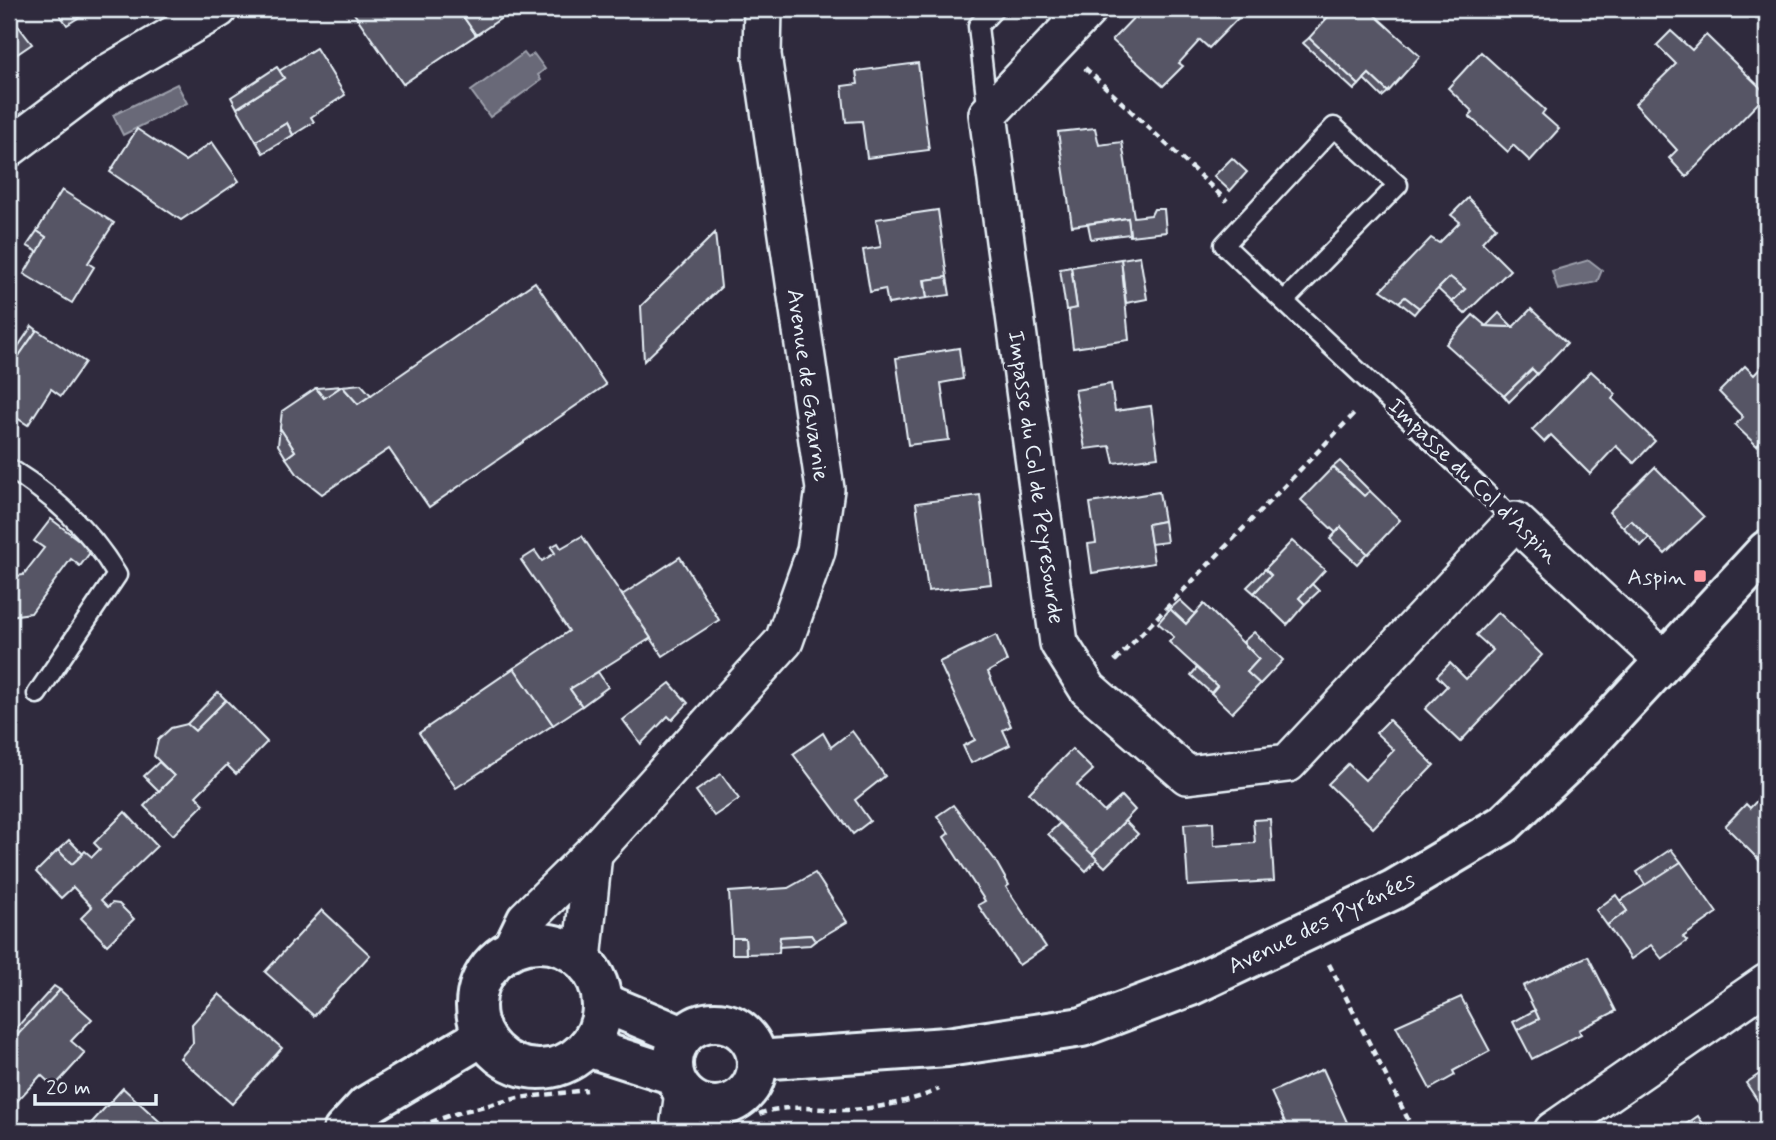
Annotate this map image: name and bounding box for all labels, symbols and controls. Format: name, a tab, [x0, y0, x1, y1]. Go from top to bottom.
street label: Avenue de Gavarnie	[779, 287, 835, 484]
street label: Impasse du Col de Peyresourde	[1000, 329, 1070, 626]
street label: Impasse du Col d'Aspin	[1381, 392, 1564, 571]
place label: Aspin	[1627, 563, 1686, 593]
marker: Aspin	[1692, 568, 1708, 584]
street label: Avenue des Pyrénées	[1223, 865, 1420, 982]
scale bar	[35, 1063, 156, 1107]
text: 20 m	[46, 1074, 91, 1102]

